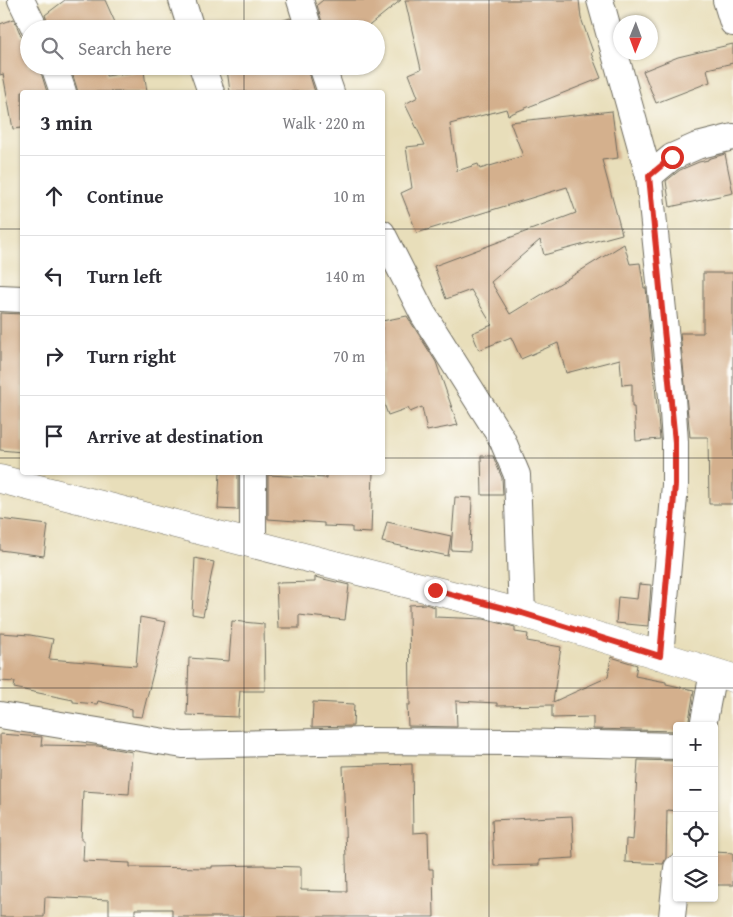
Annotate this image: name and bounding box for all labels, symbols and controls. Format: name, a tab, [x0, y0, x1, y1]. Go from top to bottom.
north arrow	[613, 15, 658, 60]
search box	[20, 20, 385, 75]
icon: search	[38, 34, 66, 62]
text: Search here	[78, 34, 172, 62]
text: 3 min	[40, 107, 92, 138]
text: Walk · 220 m	[282, 111, 365, 135]
route start	[661, 146, 684, 169]
icon: ahead	[40, 182, 68, 210]
text: Continue	[87, 182, 164, 210]
text: 10 m	[333, 184, 365, 208]
icon: left	[40, 262, 68, 290]
text: Turn left	[87, 262, 162, 290]
text: 140 m	[325, 264, 365, 288]
icon: right	[40, 342, 68, 370]
text: Turn right	[87, 342, 176, 370]
text: 70 m	[333, 344, 365, 368]
icon: arrive	[40, 422, 68, 450]
text: Arrive at destination	[87, 422, 263, 450]
route end	[424, 579, 447, 602]
map controls	[673, 722, 718, 902]
button: +	[673, 722, 718, 767]
button: −	[673, 767, 718, 812]
button: locate	[673, 812, 718, 857]
button: layers	[673, 857, 718, 902]

